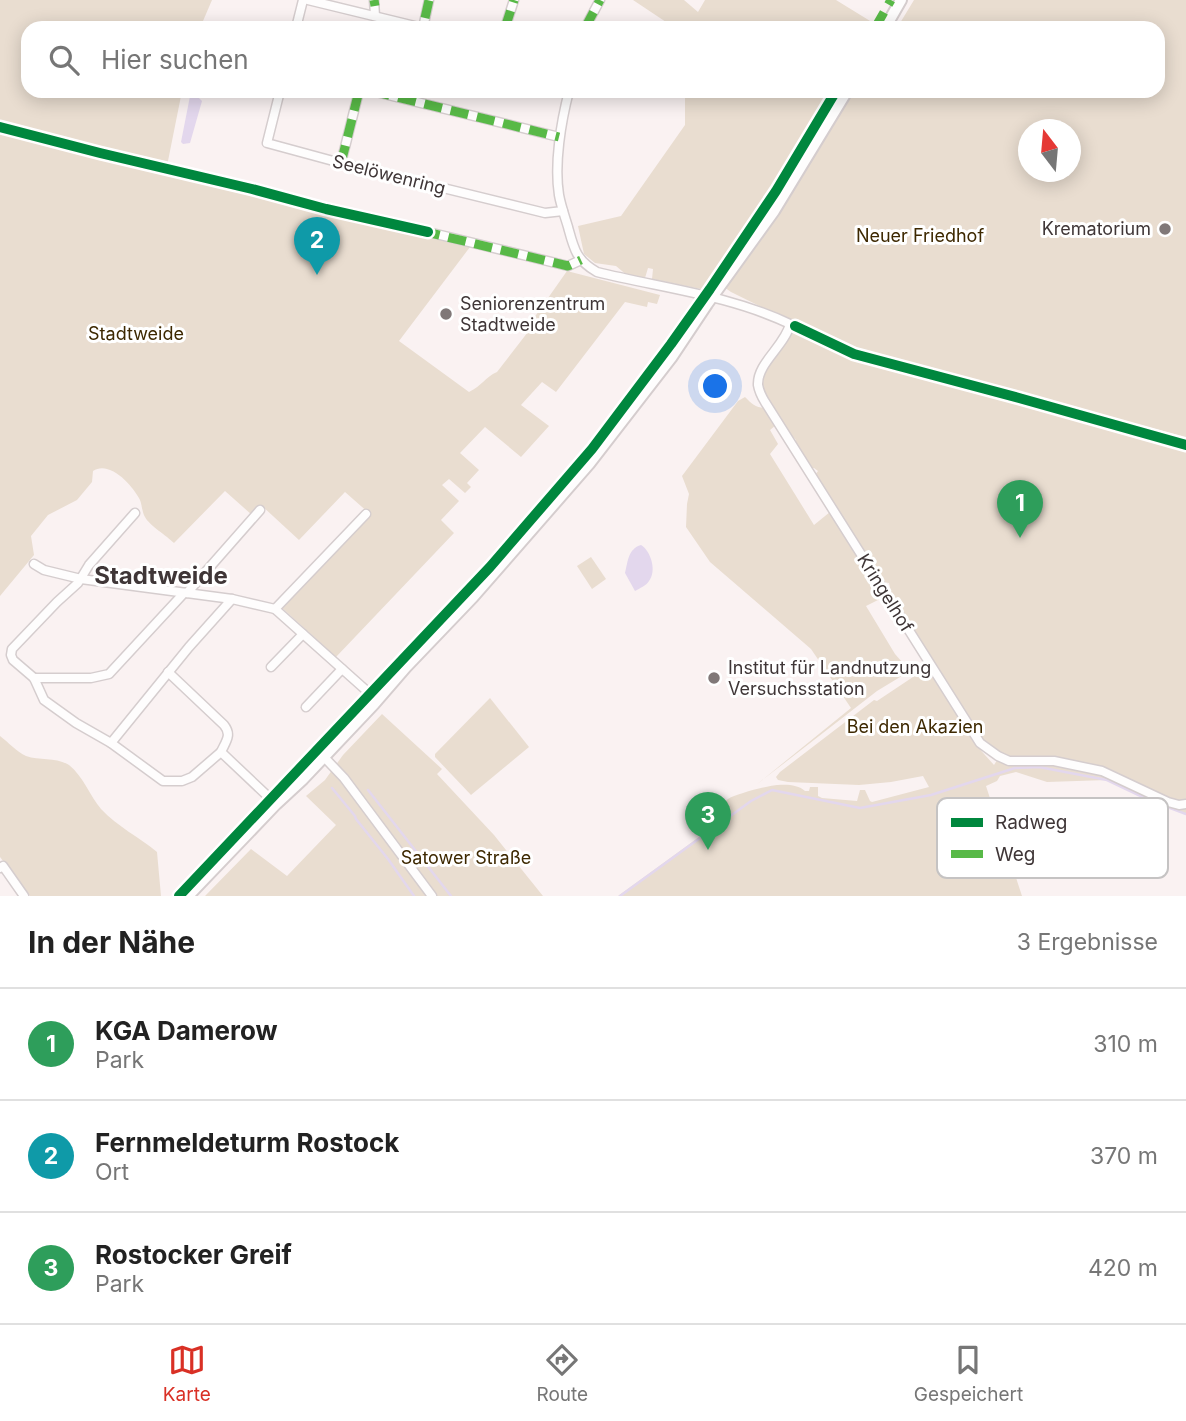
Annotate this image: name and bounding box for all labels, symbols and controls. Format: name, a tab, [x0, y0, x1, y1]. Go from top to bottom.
search box	[21, 21, 1165, 98]
icon: search	[45, 41, 83, 79]
text: Hier suchen	[101, 44, 249, 75]
north arrow	[1018, 119, 1081, 182]
street label: Seelöwenring	[330, 150, 448, 199]
pin: 2	[294, 217, 340, 275]
place label: Krematorium	[1042, 218, 1151, 239]
marker: Krematorium	[1157, 221, 1173, 237]
park label: Neuer Friedhof	[856, 225, 984, 246]
place label: Seniorenzentrum Stadtweide	[460, 293, 605, 335]
marker: Seniorenzentrum Stadtweide	[438, 306, 454, 322]
park label: Stadtweide	[88, 323, 184, 344]
your location	[698, 369, 732, 403]
pin: 1	[997, 480, 1043, 538]
street label: Kringelhof	[853, 550, 918, 636]
district label: Stadtweide	[94, 561, 228, 590]
place label: Institut für Landnutzung Versuchsstation	[728, 657, 931, 699]
marker: Institut für Landnutzung Versuchsstation	[706, 670, 722, 686]
park label: Bei den Akazien	[847, 716, 983, 737]
pin: 3	[685, 792, 731, 850]
legend	[937, 798, 1168, 878]
text: Radweg	[995, 811, 1067, 834]
text: Weg	[995, 843, 1036, 866]
park label: Satower Straße	[401, 847, 531, 868]
text: In der Nähe	[28, 924, 195, 960]
text: 3 Ergebnisse	[1017, 928, 1158, 956]
text: KGA Damerow	[95, 1015, 278, 1046]
text: 1	[46, 1030, 56, 1058]
text: 310 m	[1093, 1030, 1158, 1058]
text: Park	[95, 1046, 144, 1074]
text: Fernmeldeturm Rostock	[95, 1127, 399, 1158]
text: 2	[44, 1142, 58, 1170]
text: 370 m	[1090, 1142, 1158, 1170]
text: Ort	[95, 1158, 129, 1186]
text: Rostocker Greif	[95, 1239, 292, 1270]
text: 3	[44, 1254, 58, 1282]
text: 420 m	[1088, 1254, 1158, 1282]
text: Park	[95, 1270, 144, 1298]
tab: Karte	[163, 1341, 211, 1406]
tab: Route	[536, 1341, 588, 1406]
tab: Gespeichert	[914, 1341, 1023, 1406]

